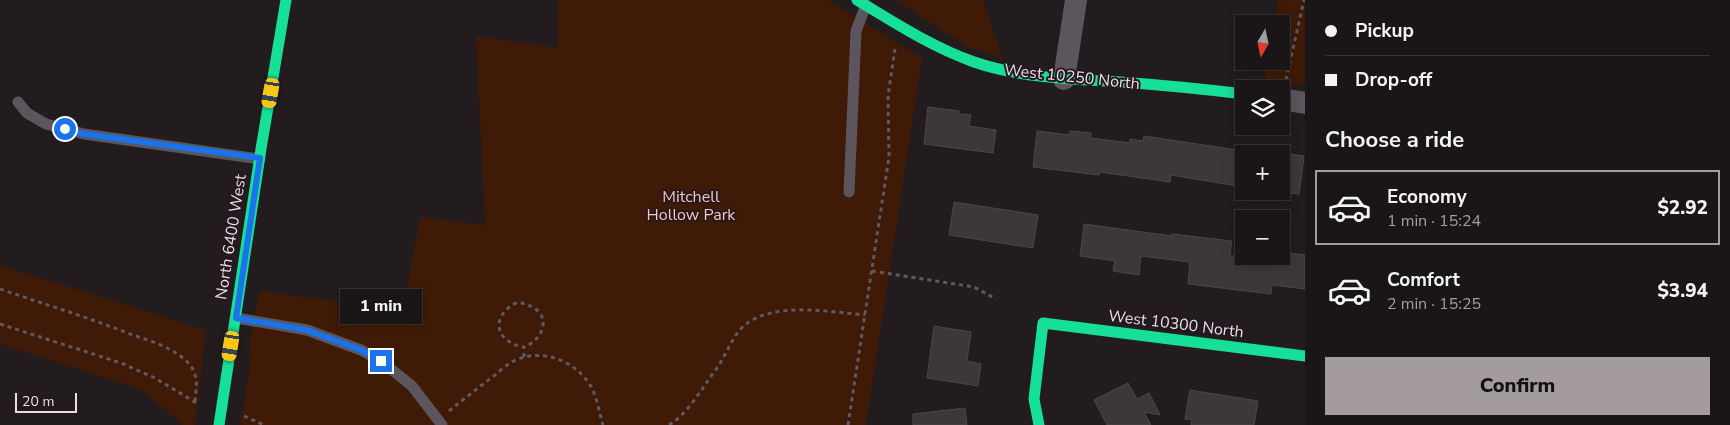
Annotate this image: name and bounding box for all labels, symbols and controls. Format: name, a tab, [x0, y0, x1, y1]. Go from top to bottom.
north arrow	[1235, 15, 1290, 70]
map controls	[1235, 15, 1290, 265]
text: Pickup	[1355, 18, 1414, 44]
street label: West 10250 North	[1003, 59, 1141, 95]
text: Drop-off	[1355, 67, 1432, 93]
car	[261, 77, 280, 109]
button: layers	[1235, 80, 1290, 135]
route start	[54, 118, 76, 140]
text: Choose a ride	[1325, 125, 1464, 155]
button: +	[1235, 145, 1290, 200]
street label: North 6400 West	[210, 172, 252, 301]
text: Economy	[1387, 184, 1467, 210]
icon: car	[1327, 185, 1372, 230]
park label: Mitchell Hollow Park	[647, 186, 736, 226]
text: $2.92	[1657, 195, 1708, 221]
button: −	[1235, 210, 1290, 265]
text: 1 min · 15:24	[1387, 210, 1481, 232]
text: Comfort	[1387, 267, 1460, 293]
icon: car	[1327, 268, 1372, 313]
text: $3.94	[1657, 278, 1708, 304]
callout: 1 min	[340, 288, 422, 324]
text: 2 min · 15:25	[1387, 293, 1481, 315]
text: 1 min	[360, 295, 402, 317]
street label: West 10300 North	[1107, 305, 1245, 343]
car	[221, 330, 240, 362]
route end	[370, 350, 392, 372]
button: Confirm	[1325, 357, 1710, 415]
scale bar	[15, 390, 78, 413]
text: 20 m	[22, 392, 54, 411]

